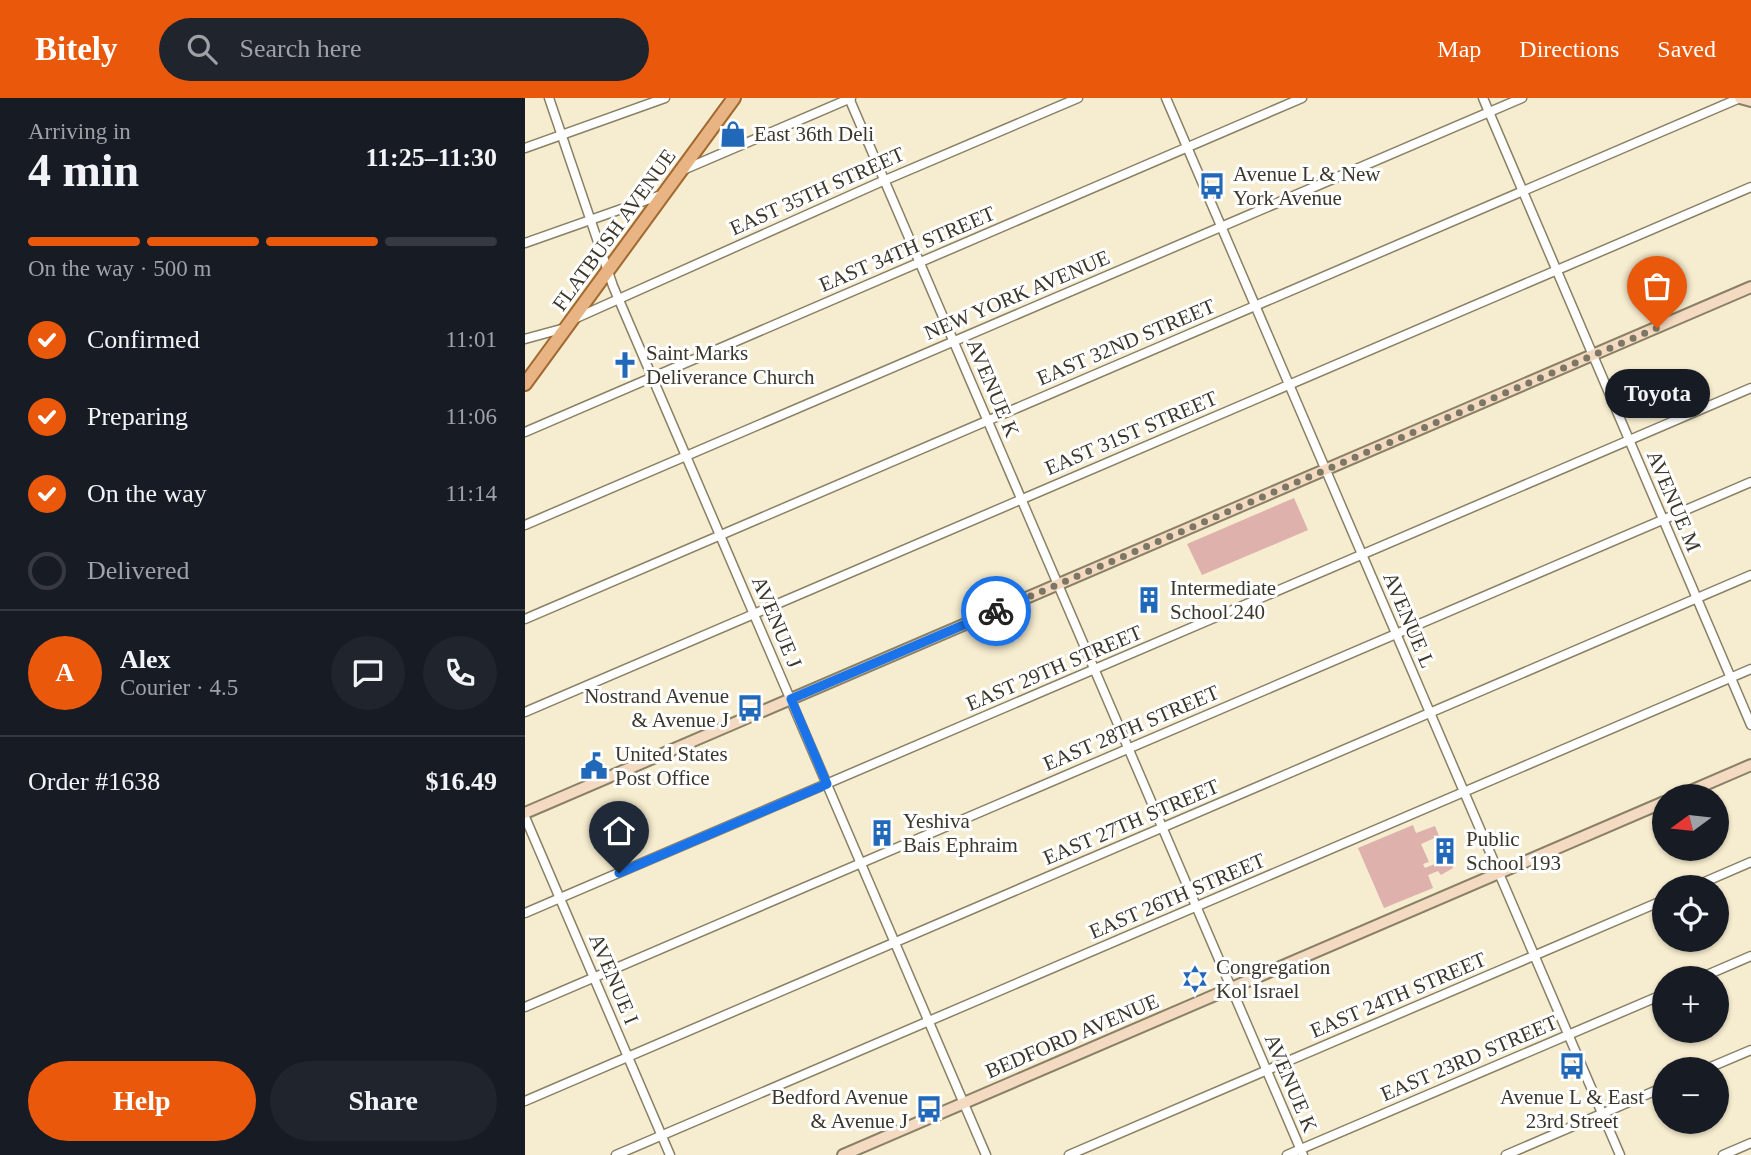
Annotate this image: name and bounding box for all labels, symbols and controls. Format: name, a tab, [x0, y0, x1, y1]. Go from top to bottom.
search box	[159, 18, 649, 81]
icon: search	[183, 30, 221, 68]
text: Bitely	[35, 31, 117, 67]
text: Search here	[239, 34, 361, 63]
text: Map	[1437, 36, 1481, 62]
text: Directions	[1519, 36, 1619, 62]
text: Saved	[1657, 36, 1716, 62]
text: Arriving in	[28, 119, 131, 144]
shop icon: East 36th Deli	[718, 119, 748, 149]
place label: East 36th Deli	[754, 122, 874, 146]
street label: EAST 35TH STREET	[726, 142, 908, 240]
text: 11:25–11:30	[366, 143, 497, 172]
text: 4 min	[28, 145, 139, 196]
street label: FLATBUSH AVENUE	[547, 145, 681, 315]
place label: Avenue L & New York Avenue	[1233, 162, 1381, 210]
bus stop icon: Avenue L & New York Avenue	[1197, 171, 1227, 201]
street label: EAST 34TH STREET	[815, 201, 999, 297]
street label: NEW YORK AVENUE	[921, 245, 1113, 345]
text: On the way · 500 m	[28, 256, 211, 281]
pin	[1627, 256, 1687, 328]
icon: bag	[1638, 267, 1676, 305]
street label: EAST 32ND STREET	[1033, 294, 1219, 390]
icon: check	[28, 321, 66, 359]
text: Confirmed	[87, 325, 200, 354]
text: 11:01	[445, 327, 497, 352]
street label: AVENUE K	[962, 335, 1024, 441]
place label: Saint Marks Deliverance Church	[646, 341, 815, 389]
church icon: Saint Marks Deliverance Church	[610, 350, 640, 380]
callout: Toyota	[1605, 370, 1709, 419]
text: Toyota	[1624, 381, 1691, 406]
street label: EAST 31ST STREET	[1041, 386, 1221, 480]
icon: check	[28, 398, 66, 436]
text: Preparing	[87, 402, 188, 431]
text: 11:06	[445, 404, 497, 429]
street label: AVENUE M	[1642, 447, 1706, 555]
icon: check	[28, 475, 66, 513]
text: On the way	[87, 479, 207, 508]
text: 11:14	[445, 481, 497, 506]
text: Delivered	[87, 556, 190, 585]
street label: AVENUE L	[1378, 569, 1440, 671]
street label: AVENUE J	[747, 573, 807, 671]
courier	[961, 576, 1031, 646]
place label: Intermediate School 240	[1170, 576, 1276, 624]
building icon: Intermediate School 240	[1134, 585, 1164, 615]
icon: bike	[977, 592, 1015, 630]
street label: EAST 29TH STREET	[962, 620, 1146, 716]
button: chat	[331, 636, 405, 710]
button: phone	[423, 636, 497, 710]
text: Alex	[120, 645, 171, 674]
text: A	[56, 658, 74, 687]
text: Courier · 4.5	[120, 675, 238, 700]
street label: EAST 28TH STREET	[1039, 680, 1223, 776]
place label: Nostrand Avenue & Avenue J	[584, 684, 729, 732]
bus stop icon: Nostrand Avenue & Avenue J	[735, 693, 765, 723]
place label: United States Post Office	[615, 742, 728, 790]
public building icon: United States Post Office	[579, 751, 609, 781]
text: Order #1638	[28, 767, 160, 796]
text: $16.49	[426, 767, 497, 796]
street label: EAST 27TH STREET	[1039, 774, 1223, 870]
north arrow	[1652, 784, 1729, 861]
map controls	[1652, 784, 1729, 1134]
pin	[589, 801, 649, 873]
place label: Yeshiva Bais Ephraim	[903, 809, 1018, 857]
icon: home	[600, 812, 638, 850]
building icon: Yeshiva Bais Ephraim	[867, 818, 897, 848]
place label: Public School 193	[1466, 827, 1561, 875]
building icon: Public School 193	[1430, 836, 1460, 866]
street label: EAST 26TH STREET	[1085, 848, 1269, 944]
button: locate	[1652, 875, 1729, 952]
street label: AVENUE I	[584, 930, 644, 1028]
street label: EAST 24TH STREET	[1306, 947, 1490, 1043]
place label: Congregation Kol Israel	[1216, 955, 1331, 1003]
synagogue icon: Congregation Kol Israel	[1180, 964, 1210, 994]
button: +	[1652, 966, 1729, 1043]
street label: BEDFORD AVENUE	[982, 989, 1162, 1083]
street label: EAST 23RD STREET	[1377, 1010, 1561, 1106]
street label: AVENUE K	[1260, 1030, 1322, 1136]
bus stop icon: Avenue L & East 23rd Street	[1557, 1051, 1587, 1081]
button: −	[1652, 1057, 1729, 1134]
button: Help	[28, 1061, 256, 1141]
button: Share	[270, 1061, 497, 1141]
place label: Bedford Avenue & Avenue J	[771, 1085, 908, 1133]
place label: Avenue L & East 23rd Street	[1500, 1085, 1644, 1133]
bus stop icon: Bedford Avenue & Avenue J	[914, 1094, 944, 1124]

